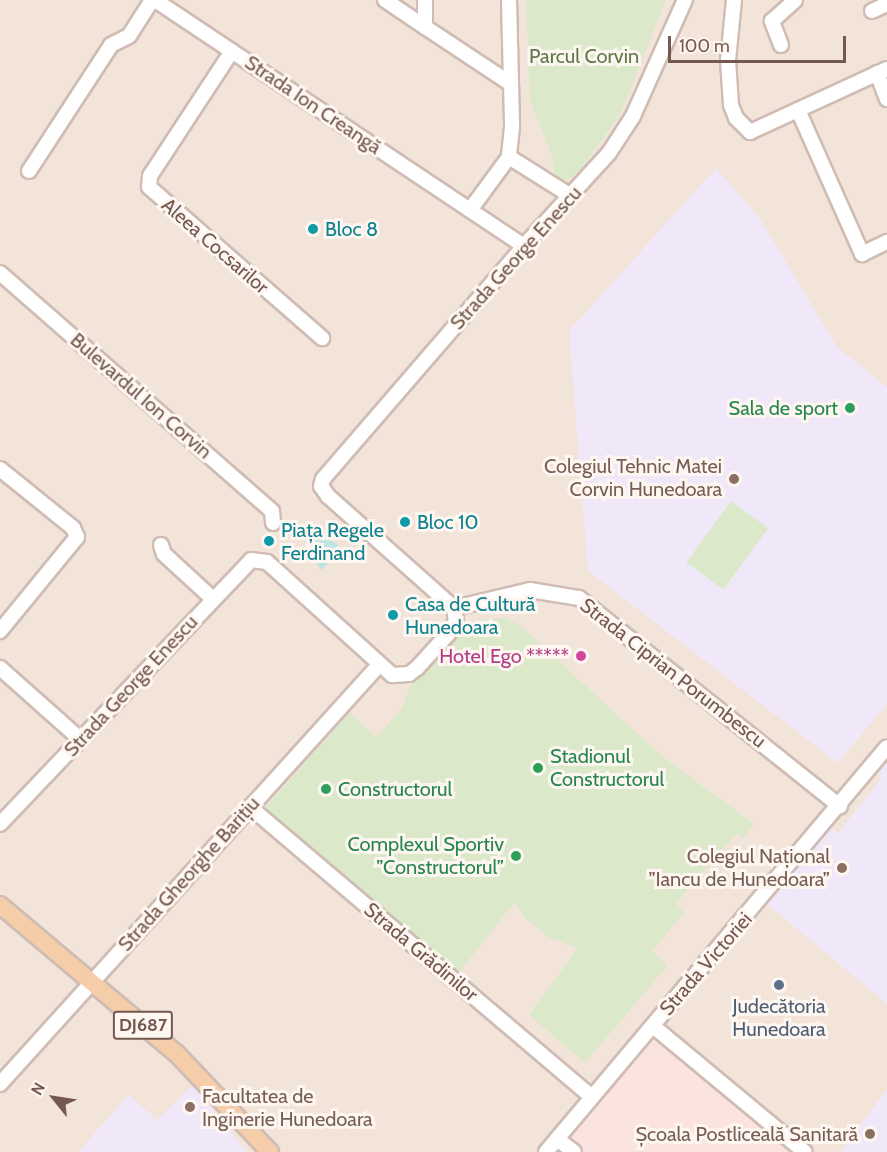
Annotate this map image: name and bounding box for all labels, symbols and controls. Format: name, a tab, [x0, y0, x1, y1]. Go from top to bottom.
scale bar	[671, 24, 850, 62]
text: 100 m	[679, 35, 730, 57]
park label: Parcul Corvin	[529, 44, 639, 68]
street label: Strada Ion Creangă	[240, 50, 386, 160]
street label: Strada George Enescu	[445, 181, 587, 335]
street label: Aleea Cocsarilor	[157, 193, 273, 299]
place label: Bloc 8	[325, 217, 378, 241]
marker: Bloc 8	[306, 222, 320, 236]
street label: Bulevardul Ion Corvin	[65, 328, 217, 464]
place label: Sala de sport	[729, 396, 838, 420]
marker: Sala de sport	[843, 401, 857, 415]
place label: Colegiul Tehnic Matei Corvin Hunedoara	[544, 455, 722, 502]
marker: Colegiul Tehnic Matei Corvin Hunedoara	[727, 472, 741, 486]
place label: Bloc 10	[417, 510, 478, 534]
marker: Bloc 10	[398, 515, 412, 529]
place label: Piața Regele Ferdinand	[281, 518, 384, 565]
marker: Piața Regele Ferdinand	[262, 534, 276, 548]
place label: Casa de Cultură Hunedoara	[405, 592, 535, 639]
street label: Strada Ciprian Porumbescu	[575, 593, 771, 753]
marker: Casa de Cultură Hunedoara	[386, 608, 400, 622]
street label: Strada George Enescu	[59, 610, 203, 762]
place label: Hotel Ego *****	[439, 644, 569, 668]
marker: Hotel Ego *****	[574, 649, 588, 663]
place label: Stadionul Constructorul	[550, 744, 664, 791]
marker: Stadionul Constructorul	[531, 761, 545, 775]
place label: Constructorul	[338, 777, 452, 801]
marker: Constructorul	[319, 782, 333, 796]
street label: Strada Gheorghe Barițiu	[113, 792, 265, 956]
place label: Complexul Sportiv ”Constructorul”	[348, 832, 504, 879]
place label: Colegiul Național ”Iancu de Hunedoara”	[649, 844, 830, 891]
marker: Complexul Sportiv ”Constructorul”	[509, 849, 523, 863]
marker: Colegiul Național ”Iancu de Hunedoara”	[835, 861, 849, 875]
street label: Strada Grădinilor	[359, 898, 483, 1006]
street label: Strada Victoriei	[655, 908, 757, 1020]
marker: Judecătoria Hunedoara	[772, 978, 786, 992]
place label: Judecătoria Hunedoara	[732, 994, 826, 1041]
road number: DJ687	[112, 1010, 174, 1040]
north arrow	[24, 1068, 84, 1128]
text: N	[27, 1079, 49, 1098]
place label: Facultatea de Inginerie Hunedoara	[202, 1084, 373, 1131]
marker: Facultatea de Inginerie Hunedoara	[183, 1100, 197, 1114]
place label: Școala Postliceală Sanitară	[635, 1122, 858, 1146]
marker: Școala Postliceală Sanitară	[863, 1127, 877, 1141]

